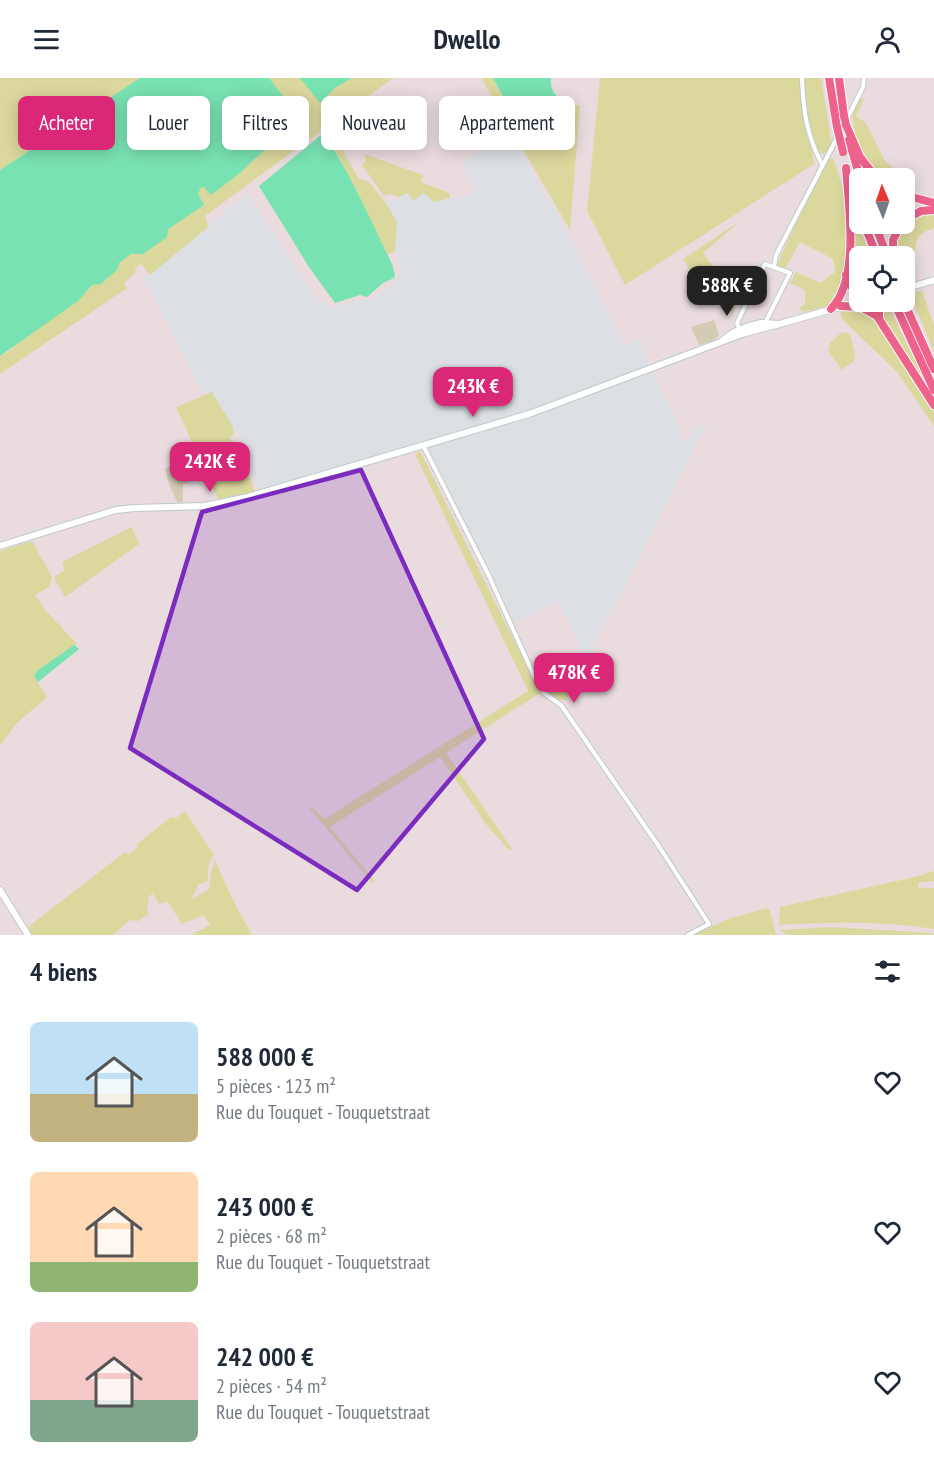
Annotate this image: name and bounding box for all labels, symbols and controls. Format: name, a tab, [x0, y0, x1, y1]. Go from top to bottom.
text: Dwello	[433, 22, 501, 56]
icon: menu	[30, 23, 63, 56]
icon: person	[871, 23, 904, 56]
chip: Acheter	[18, 96, 115, 150]
chip: Louer	[127, 96, 210, 150]
chip: Filtres	[222, 96, 309, 150]
chip: Nouveau	[321, 96, 427, 150]
chip: Appartement	[439, 96, 575, 150]
north arrow	[849, 168, 915, 234]
map controls	[849, 168, 915, 312]
button: locate	[849, 246, 915, 312]
pin: 588K €	[678, 266, 776, 317]
text: 588K €	[701, 272, 753, 298]
pin: 243K €	[424, 367, 522, 418]
text: 243K €	[447, 373, 499, 399]
pin: 242K €	[161, 442, 259, 493]
text: 242K €	[184, 448, 236, 474]
pin: 478K €	[525, 653, 623, 704]
text: 478K €	[548, 659, 600, 685]
text: 4 biens	[30, 955, 97, 988]
icon: filters	[871, 955, 904, 988]
text: 588 000 €	[216, 1040, 314, 1073]
icon: home	[78, 1046, 150, 1118]
icon: heart	[871, 1066, 904, 1099]
text: 5 pièces · 123 m²	[216, 1073, 336, 1099]
text: Rue du Touquet - Touquetstraat	[216, 1099, 430, 1125]
text: 243 000 €	[216, 1190, 314, 1223]
icon: home	[78, 1196, 150, 1268]
icon: heart	[871, 1216, 904, 1249]
text: 2 pièces · 68 m²	[216, 1223, 327, 1249]
text: Rue du Touquet - Touquetstraat	[216, 1249, 430, 1275]
text: 242 000 €	[216, 1340, 314, 1373]
icon: home	[78, 1346, 150, 1418]
icon: heart	[871, 1366, 904, 1399]
text: 2 pièces · 54 m²	[216, 1373, 327, 1399]
text: Rue du Touquet - Touquetstraat	[216, 1399, 430, 1425]

